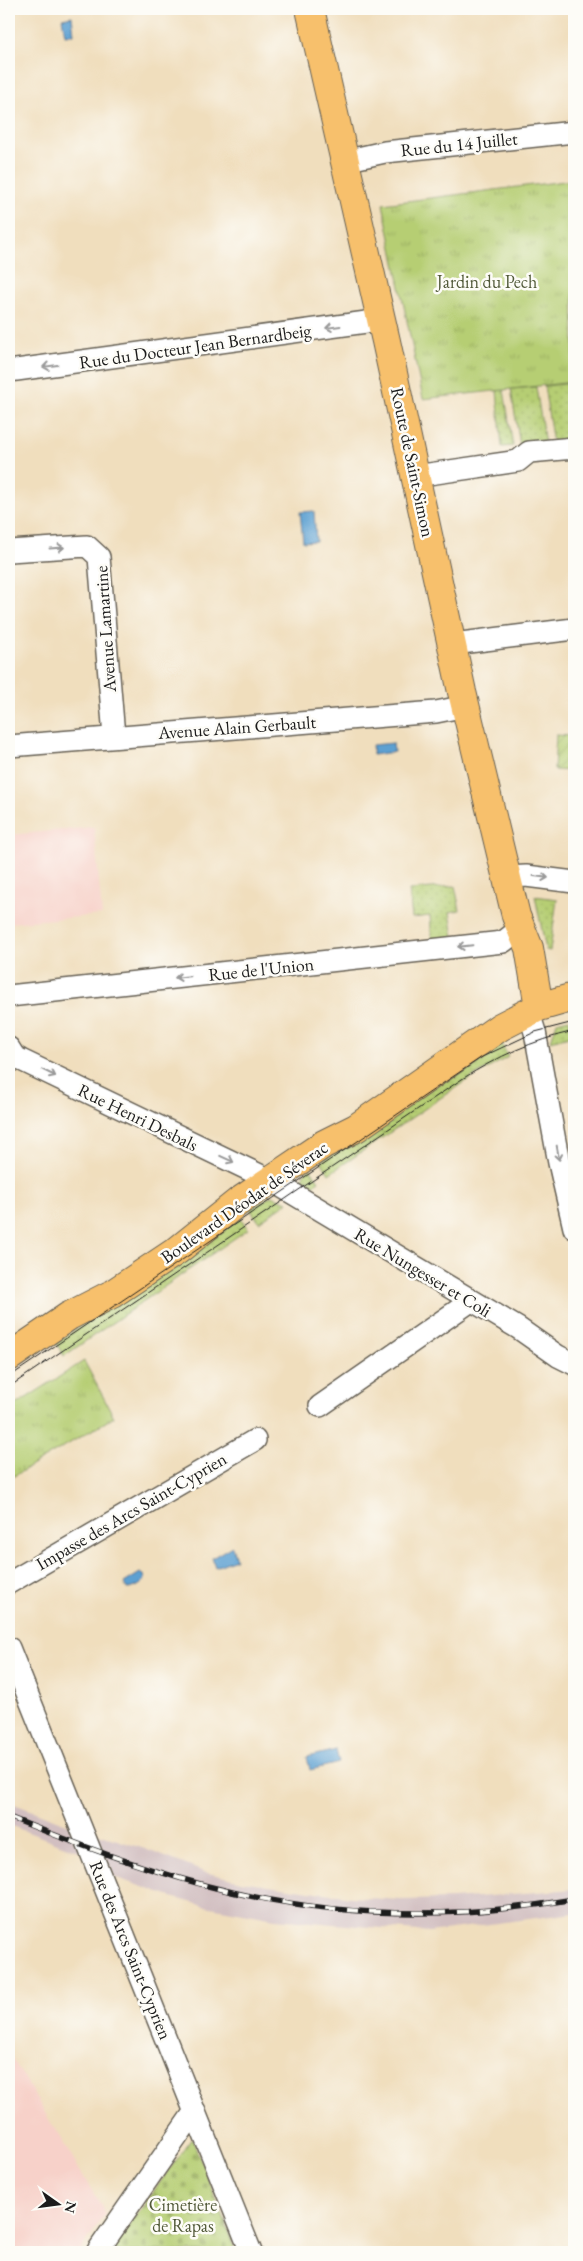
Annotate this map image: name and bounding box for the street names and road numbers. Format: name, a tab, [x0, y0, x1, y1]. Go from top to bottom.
street label: Rue du 14 Juillet	[399, 126, 519, 162]
street label: Rue du Docteur Jean Bernardbeig	[77, 318, 313, 374]
street label: Route de Saint-Simon	[386, 385, 440, 539]
street label: Avenue Lamartine	[89, 565, 121, 694]
street label: Avenue Alain Gerbault	[156, 710, 317, 744]
street label: Rue de l'Union	[207, 952, 316, 986]
street label: Rue Henri Desbals	[74, 1078, 202, 1156]
street label: Boulevard Déodat de Séverac	[156, 1136, 332, 1268]
street label: Rue Nungesser et Coli	[350, 1222, 496, 1322]
street label: Impasse des Arcs Saint-Cyprien	[32, 1447, 231, 1575]
street label: Rue des Arcs Saint-Cyprien	[85, 1857, 178, 2043]

